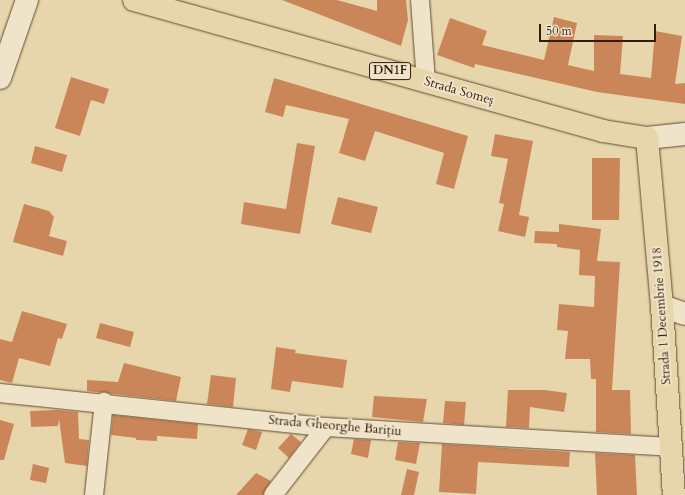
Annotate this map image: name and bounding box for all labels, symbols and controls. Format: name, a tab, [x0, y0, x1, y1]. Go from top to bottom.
scale bar	[541, 16, 658, 42]
text: 50 m	[546, 23, 572, 39]
road number: DN1F	[369, 61, 411, 81]
street label: Strada Someș	[422, 74, 496, 108]
street label: Strada 1 Decembrie 1918	[649, 247, 675, 385]
street label: Strada Gheorghe Barițiu	[268, 412, 402, 440]

